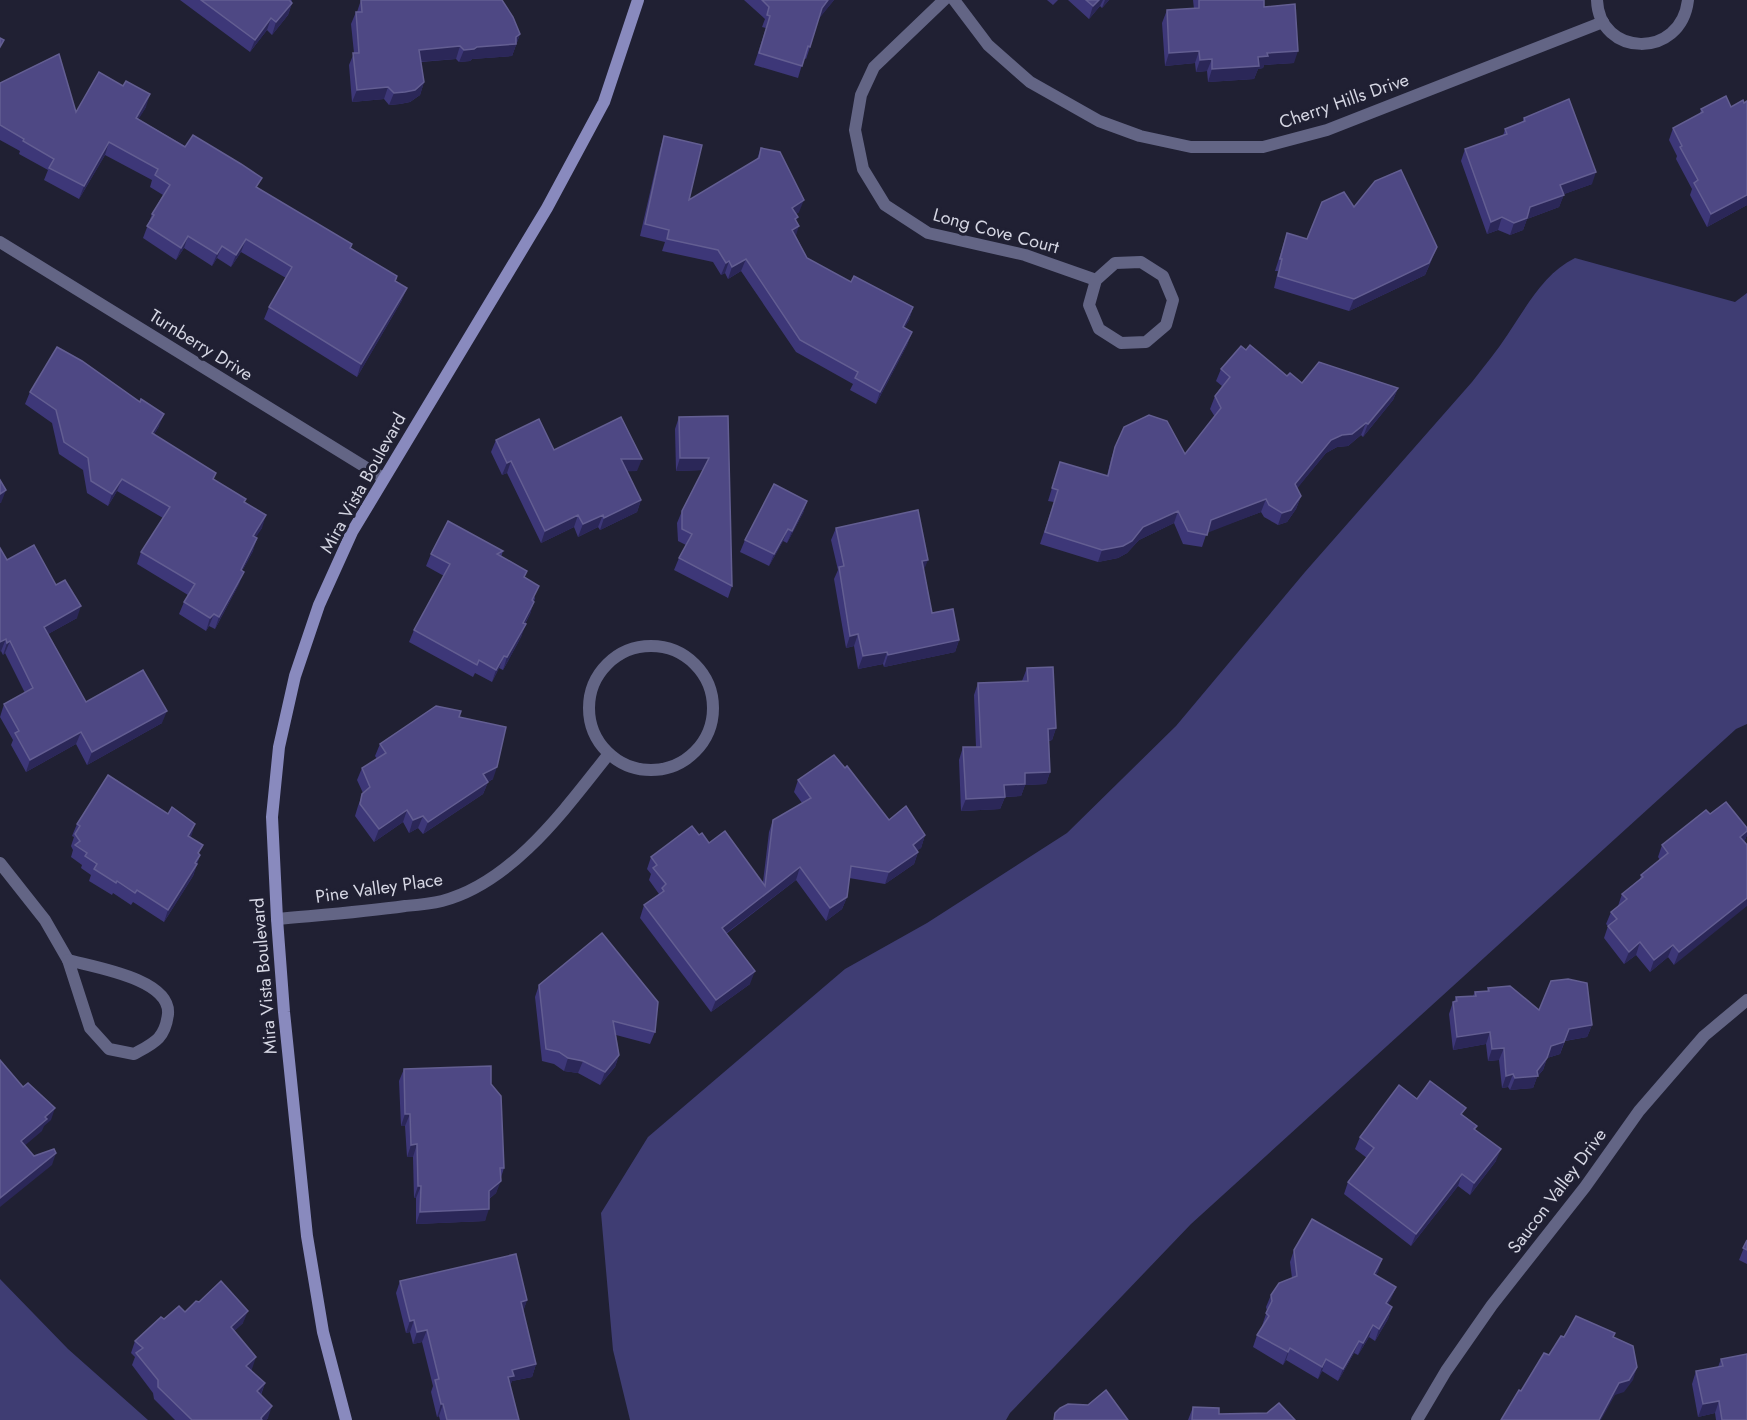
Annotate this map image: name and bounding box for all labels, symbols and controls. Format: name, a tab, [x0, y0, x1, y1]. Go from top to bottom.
street label: Cherry Hills Drive	[1276, 67, 1412, 135]
street label: Long Cove Court	[930, 202, 1062, 260]
street label: Turnberry Drive	[144, 303, 258, 387]
street label: Mira Vista Boulevard	[314, 408, 412, 558]
street label: Pine Valley Place	[314, 866, 444, 910]
street label: Mira Vista Boulevard	[244, 897, 284, 1055]
street label: Saucon Valley Drive	[1501, 1123, 1613, 1259]

